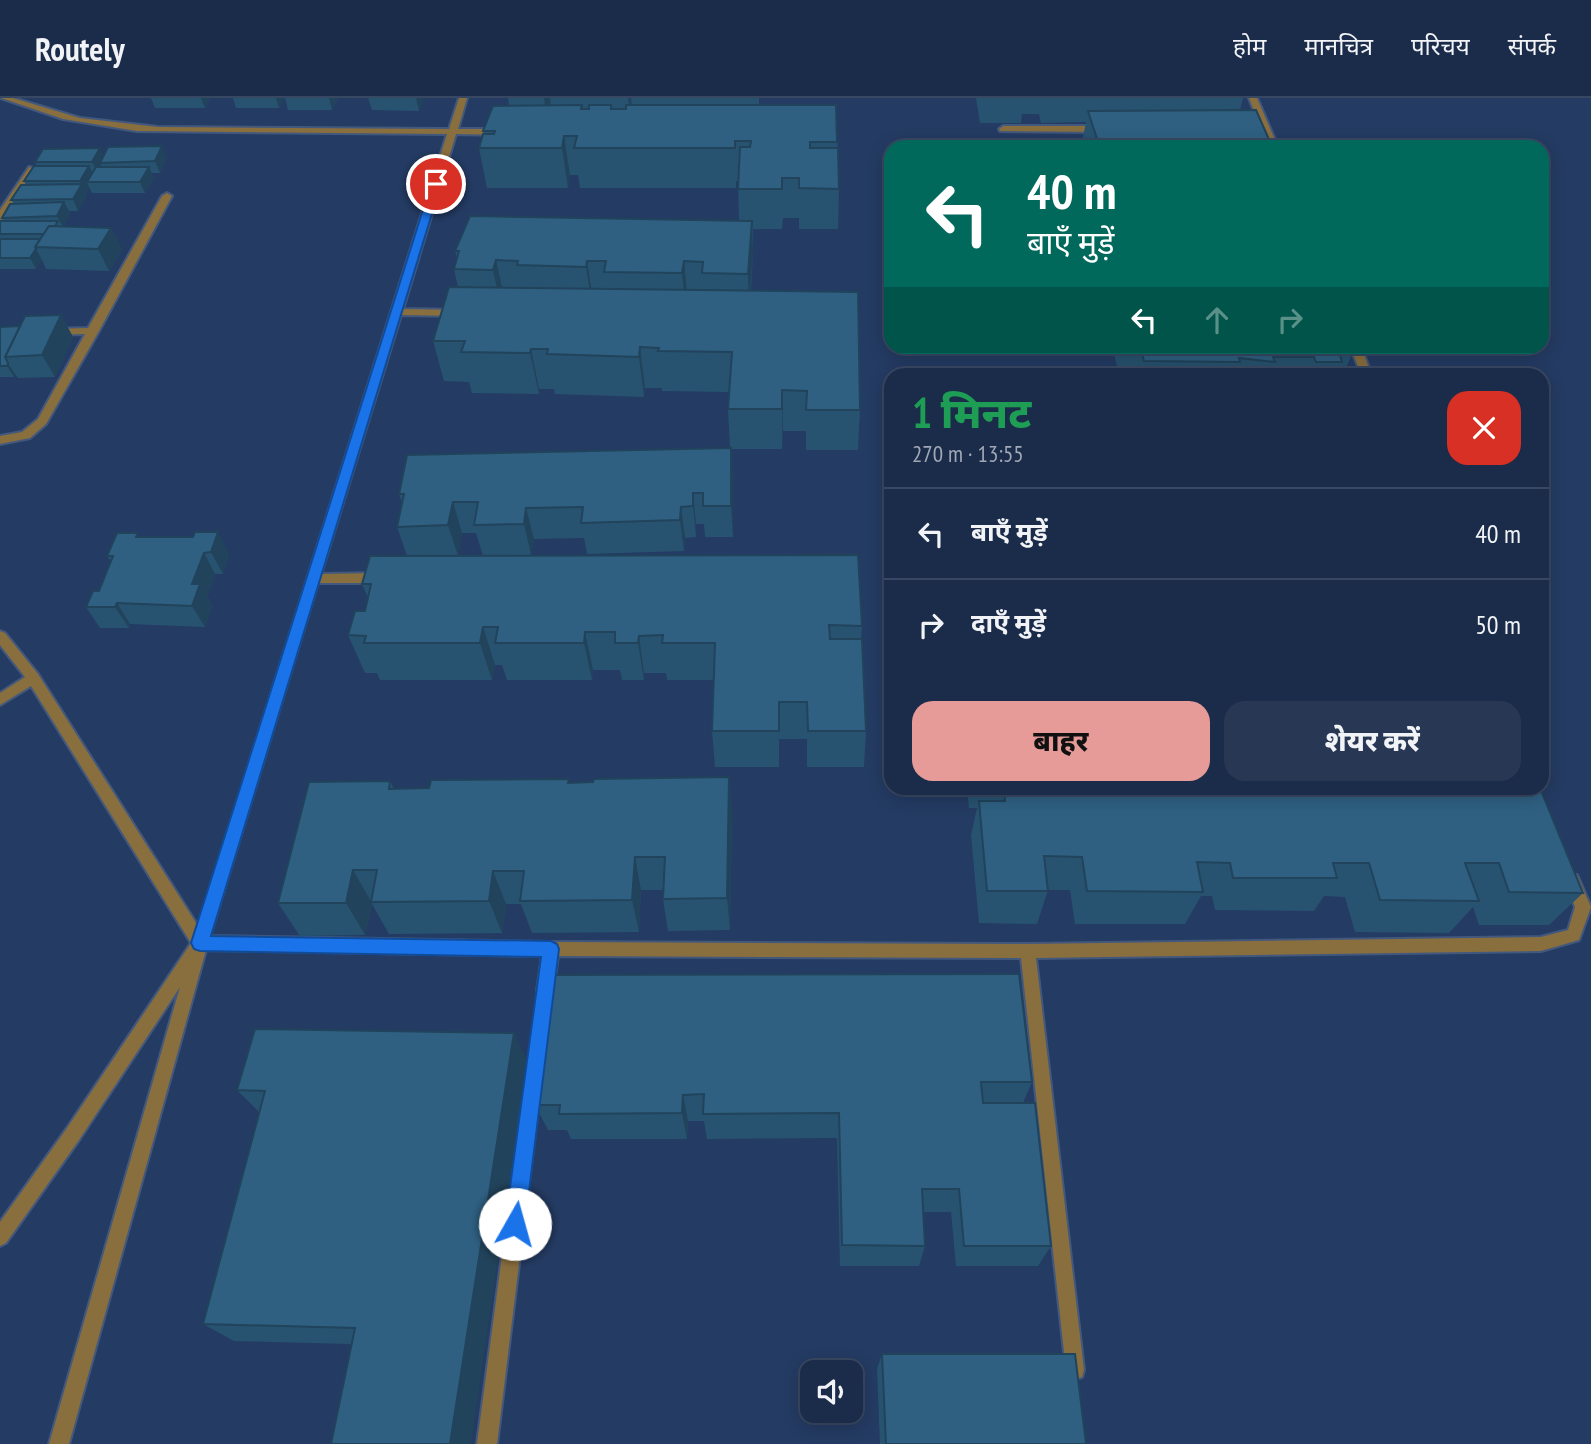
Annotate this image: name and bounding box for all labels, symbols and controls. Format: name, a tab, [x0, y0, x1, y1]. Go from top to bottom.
text: Routely	[35, 27, 125, 70]
text: होम	[1233, 31, 1266, 62]
text: मानचित्र	[1304, 31, 1373, 62]
text: परिचय	[1411, 31, 1470, 62]
text: संपर्क	[1508, 31, 1556, 62]
pin	[406, 154, 466, 214]
text: 40 m	[1027, 159, 1116, 223]
icon: arrive	[417, 165, 455, 203]
icon: left	[912, 168, 1003, 259]
text: बाएँ मुड़ें	[1027, 221, 1114, 263]
icon: left	[1125, 301, 1163, 339]
icon: ahead	[1198, 301, 1236, 339]
icon: right	[1271, 301, 1309, 339]
text: 1 मिनट	[912, 385, 1031, 440]
button: close	[1447, 391, 1521, 465]
text: 270 m · 13:55	[912, 439, 1024, 468]
icon: left	[912, 515, 950, 553]
text: बाएँ मुड़ें	[971, 515, 1048, 548]
text: 40 m	[1475, 517, 1521, 550]
icon: right	[912, 606, 950, 644]
text: दाएँ मुड़ें	[971, 606, 1046, 639]
text: 50 m	[1475, 608, 1521, 641]
button: बाहर	[912, 701, 1210, 781]
button: शेयर करें	[1224, 701, 1521, 781]
position arrow	[478, 1187, 552, 1261]
map controls	[800, 1360, 863, 1423]
button: sound	[800, 1360, 863, 1423]

